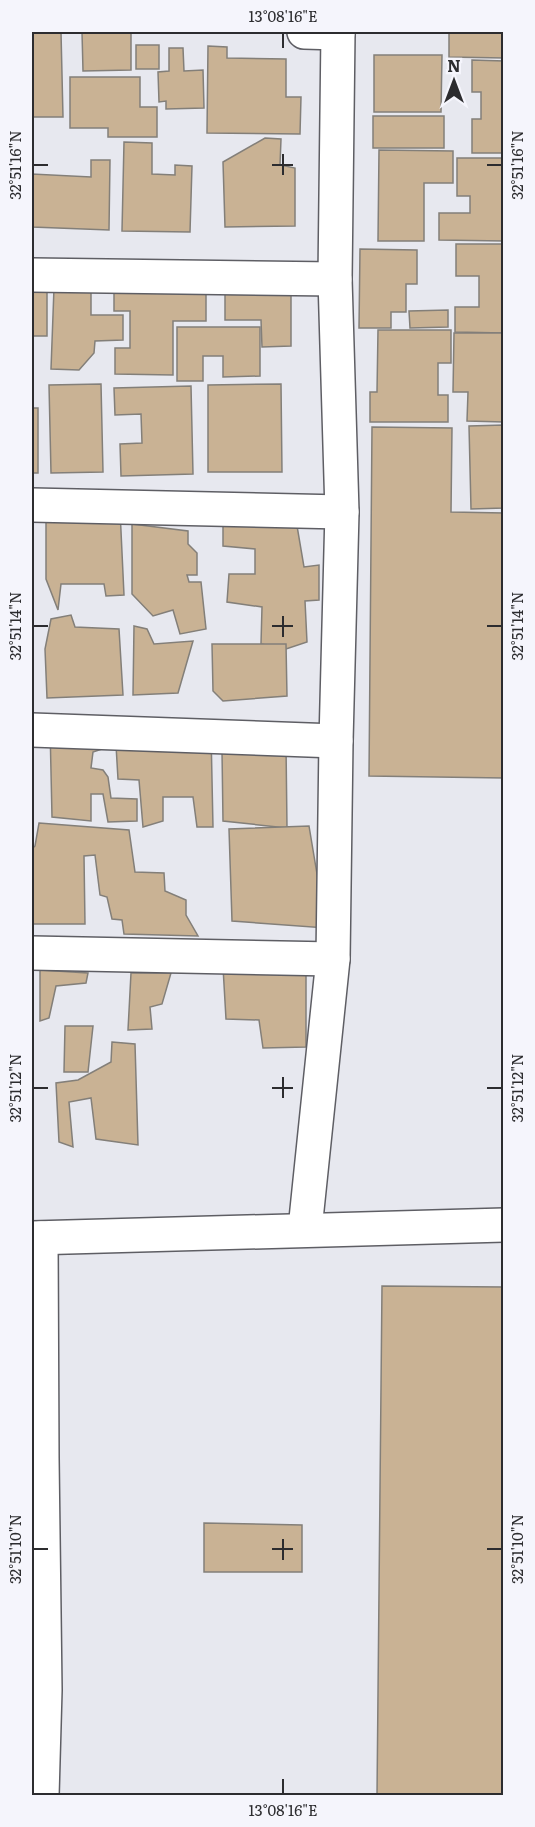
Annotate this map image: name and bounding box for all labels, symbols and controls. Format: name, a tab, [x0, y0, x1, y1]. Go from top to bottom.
text: 13°08'16"E	[248, 4, 318, 27]
north arrow	[424, 51, 484, 111]
text: N	[447, 53, 461, 77]
text: 32°51'16"N	[3, 130, 26, 200]
text: 32°51'16"N	[505, 130, 528, 200]
text: 32°51'14"N	[3, 591, 26, 661]
text: 32°51'14"N	[505, 591, 528, 661]
text: 32°51'12"N	[3, 1053, 26, 1123]
text: 32°51'12"N	[505, 1053, 528, 1123]
text: 32°51'10"N	[3, 1514, 26, 1584]
text: 32°51'10"N	[505, 1514, 528, 1584]
text: 13°08'16"E	[248, 1798, 318, 1821]

